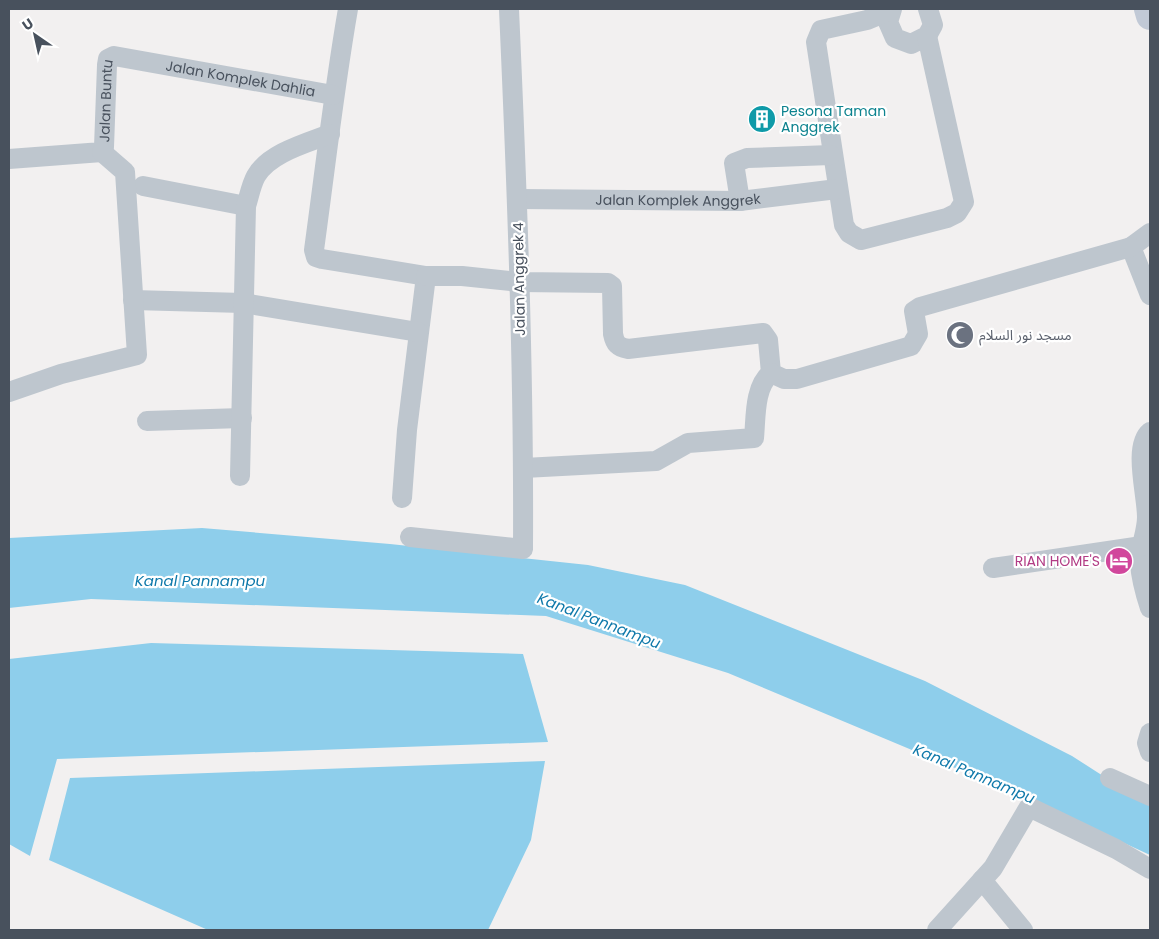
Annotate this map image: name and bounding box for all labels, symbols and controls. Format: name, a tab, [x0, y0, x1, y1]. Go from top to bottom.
north arrow	[10, 10, 60, 60]
text: U	[18, 13, 38, 35]
street label: Jalan Komplek Dahlia	[164, 55, 317, 102]
street label: Jalan Buntu	[94, 58, 118, 143]
place label: Pesona Taman Anggrek	[781, 101, 886, 137]
building icon: Pesona Taman Anggrek	[747, 104, 777, 134]
street label: Jalan Komplek Anggrek	[595, 188, 763, 211]
street label: Jalan Anggrek 4	[508, 222, 530, 336]
mosque icon: مسجد نور السلام	[945, 320, 975, 350]
place label: مسجد نور السلام	[979, 325, 1072, 346]
hotel icon: RIAN HOME'S	[1104, 546, 1134, 576]
place label: RIAN HOME'S	[1015, 551, 1100, 571]
water label: Kanal Pannampu	[135, 570, 266, 591]
water label: Kanal Pannampu	[535, 587, 664, 654]
water label: Kanal Pannampu	[910, 738, 1039, 809]

